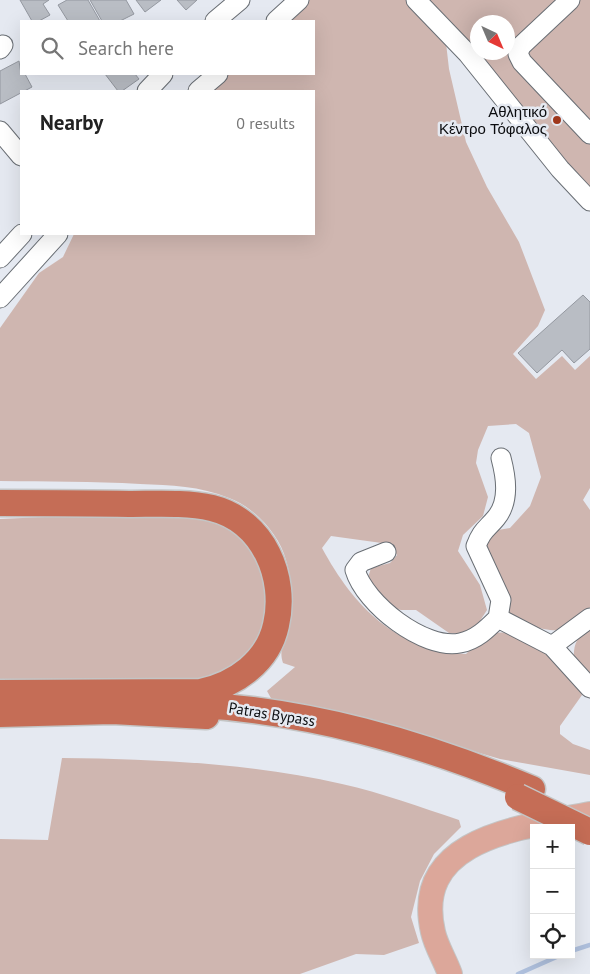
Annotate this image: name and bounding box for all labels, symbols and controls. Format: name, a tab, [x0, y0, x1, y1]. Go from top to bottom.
north arrow	[470, 15, 515, 60]
search box	[20, 20, 315, 75]
icon: search	[38, 34, 66, 62]
text: Search here	[78, 36, 174, 60]
place label: Αθλητικό Κέντρο Τόφαλος	[439, 102, 547, 138]
text: Nearby	[40, 109, 103, 136]
text: 0 results	[236, 113, 295, 133]
marker: Αθλητικό Κέντρο Τόφαλος	[551, 114, 563, 126]
street label: Patras Bypass	[227, 698, 317, 730]
map controls	[530, 824, 575, 959]
button: +	[530, 824, 575, 869]
button: −	[530, 869, 575, 914]
button: locate	[530, 914, 575, 959]

